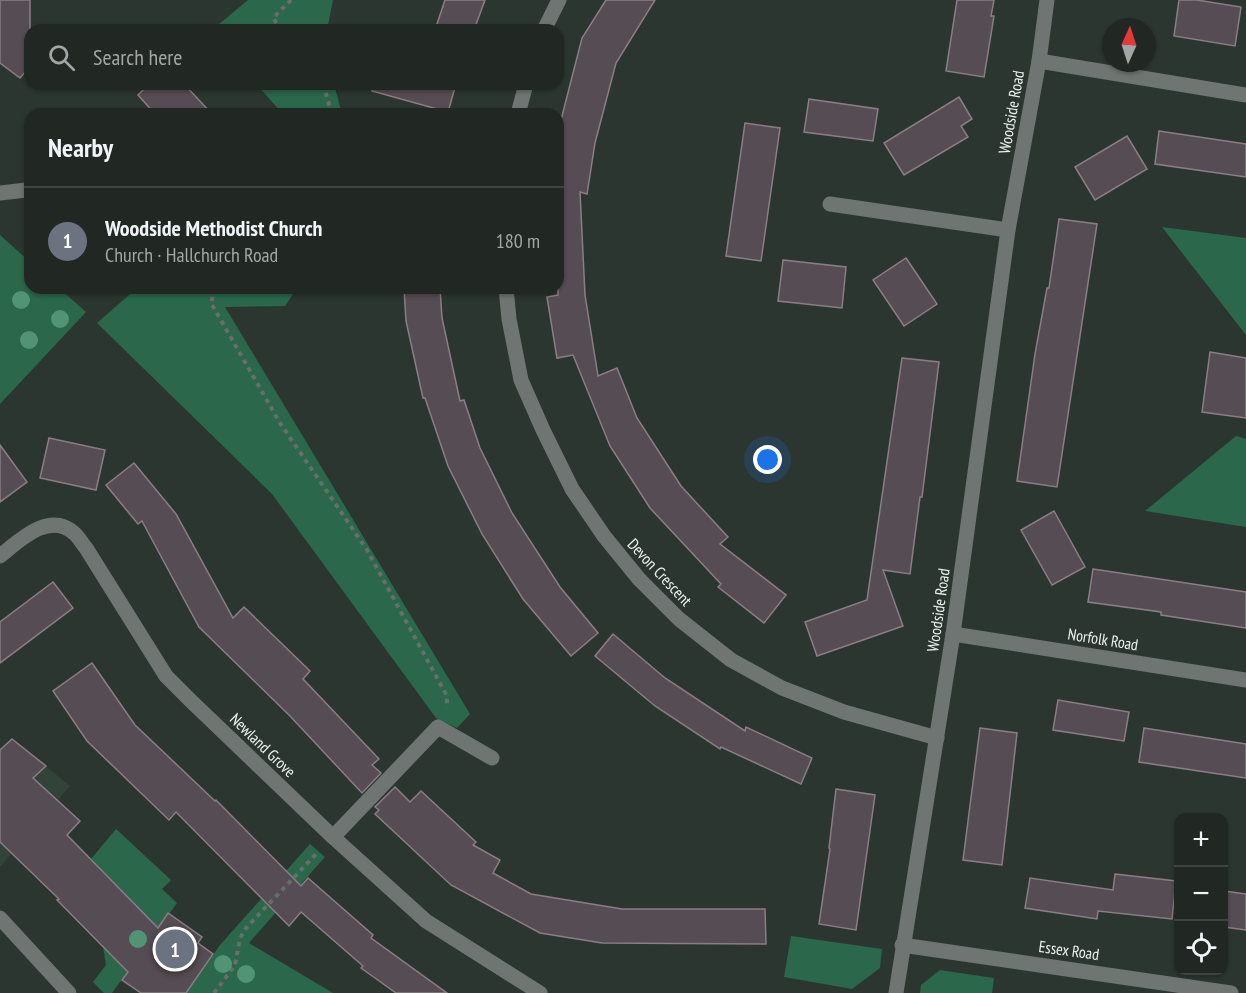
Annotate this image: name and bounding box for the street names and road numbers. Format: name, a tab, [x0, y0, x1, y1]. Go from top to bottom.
street label: Woodside Road	[994, 69, 1028, 155]
street label: Devon Crescent	[624, 534, 697, 610]
street label: Woodside Road	[922, 567, 954, 653]
street label: Norfolk Road	[1066, 624, 1140, 654]
street label: Newland Grove	[226, 709, 300, 781]
street label: Essex Road	[1037, 936, 1101, 964]

